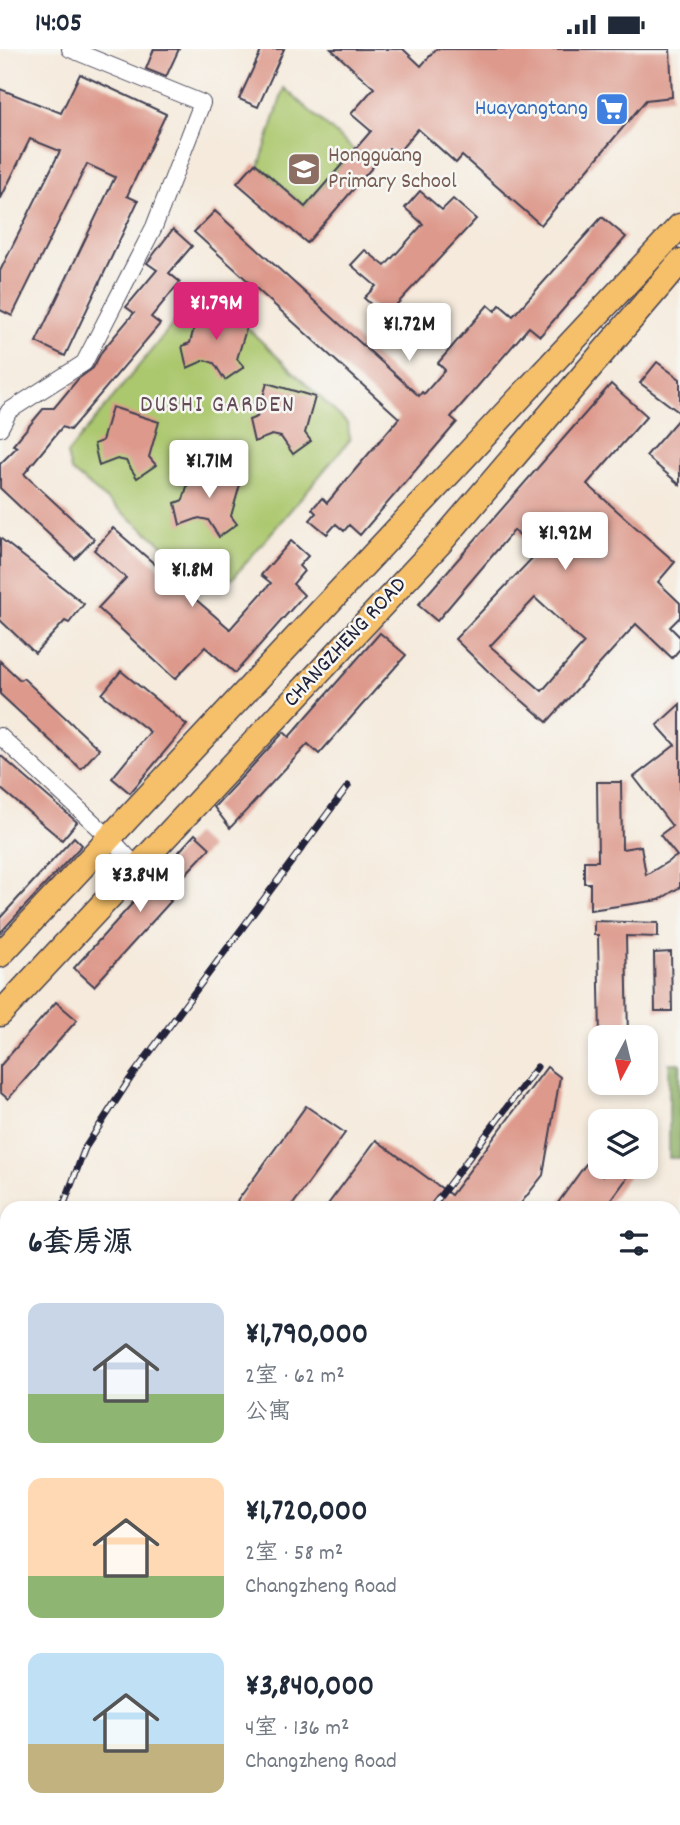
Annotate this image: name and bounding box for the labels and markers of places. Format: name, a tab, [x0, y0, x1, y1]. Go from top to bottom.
supermarket icon: Huayangtang	[593, 90, 631, 128]
place label: Huayangtang	[475, 93, 588, 126]
place label: Hongguang Primary School	[328, 140, 457, 199]
school or university icon: Hongguang Primary School	[285, 150, 323, 188]
pin: ¥1.79M	[159, 282, 273, 342]
pin: ¥1.72M	[352, 303, 466, 363]
pin: ¥1.71M	[152, 441, 266, 500]
pin: ¥1.92M	[508, 512, 622, 572]
pin: ¥1.8M	[143, 549, 241, 609]
pin: ¥3.84M	[83, 855, 197, 914]

